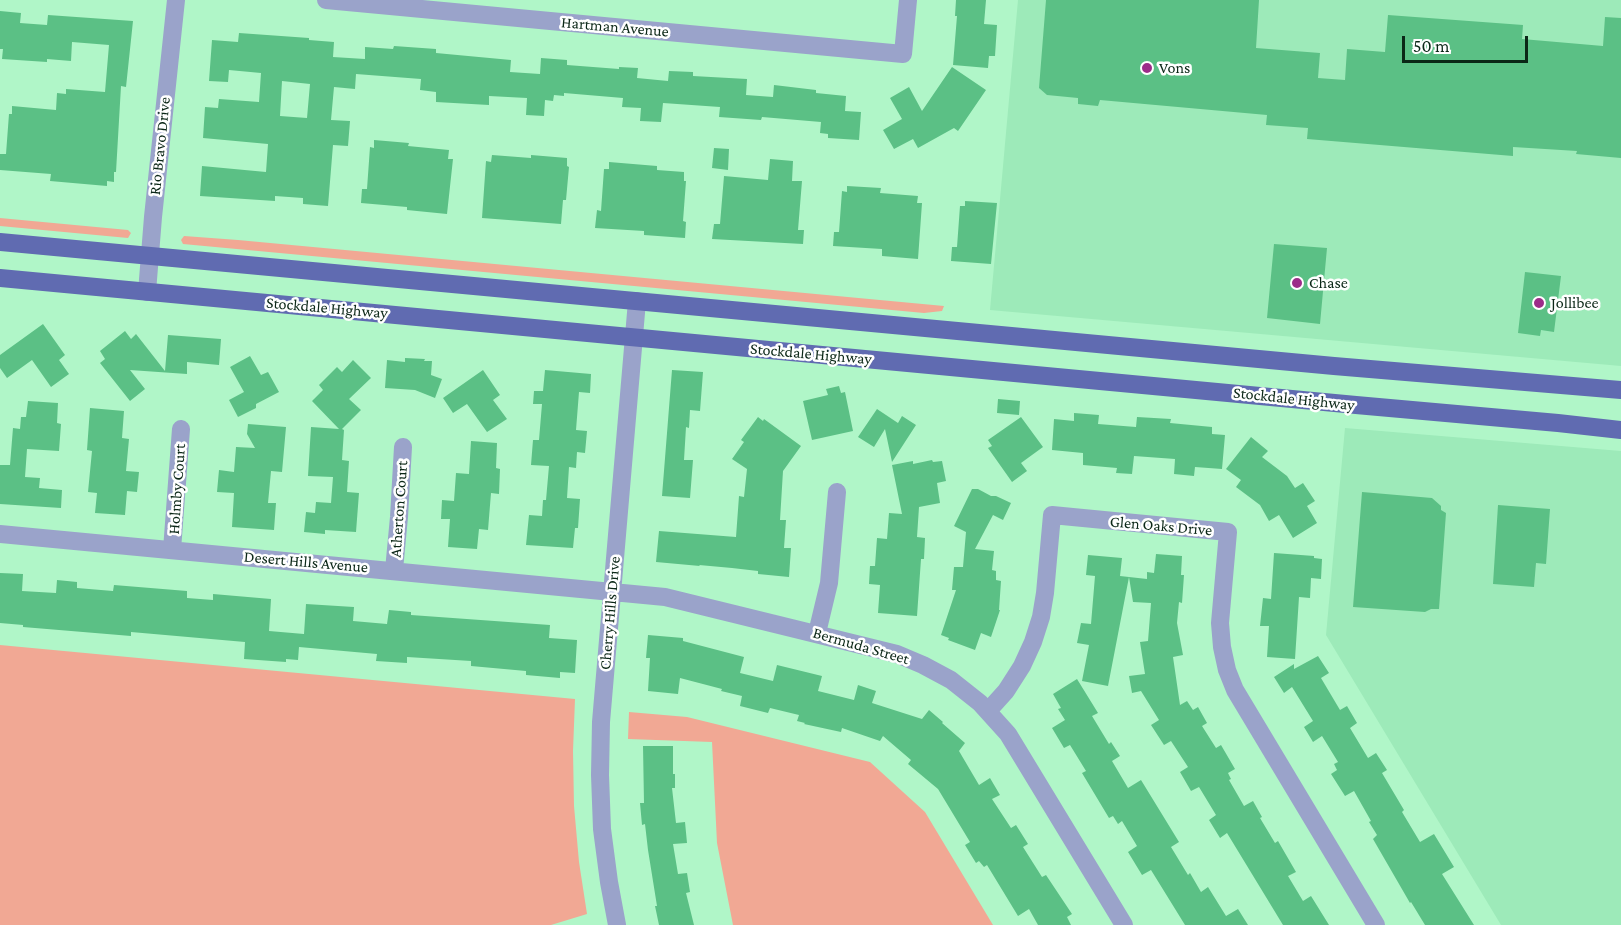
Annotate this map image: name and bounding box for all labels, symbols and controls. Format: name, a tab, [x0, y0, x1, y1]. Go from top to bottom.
street label: Hartman Avenue	[560, 13, 670, 41]
scale bar	[1405, 24, 1531, 62]
text: 50 m	[1413, 36, 1450, 56]
place label: Vons	[1159, 58, 1190, 78]
marker: Vons	[1140, 61, 1154, 75]
street label: Rio Bravo Drive	[145, 96, 175, 196]
place label: Chase	[1309, 273, 1348, 293]
marker: Chase	[1290, 276, 1304, 290]
street label: Stockdale Highway	[265, 293, 389, 323]
place label: Jollibee	[1551, 293, 1599, 313]
marker: Jollibee	[1532, 296, 1546, 310]
street label: Stockdale Highway	[749, 339, 873, 369]
street label: Stockdale Highway	[1232, 383, 1356, 415]
street label: Holmby Court	[164, 443, 190, 535]
street label: Atherton Court	[386, 460, 412, 558]
street label: Glen Oaks Drive	[1109, 512, 1213, 540]
street label: Desert Hills Avenue	[243, 547, 369, 577]
street label: Cherry Hills Drive	[595, 555, 625, 671]
street label: Bermuda Street	[811, 623, 911, 669]

